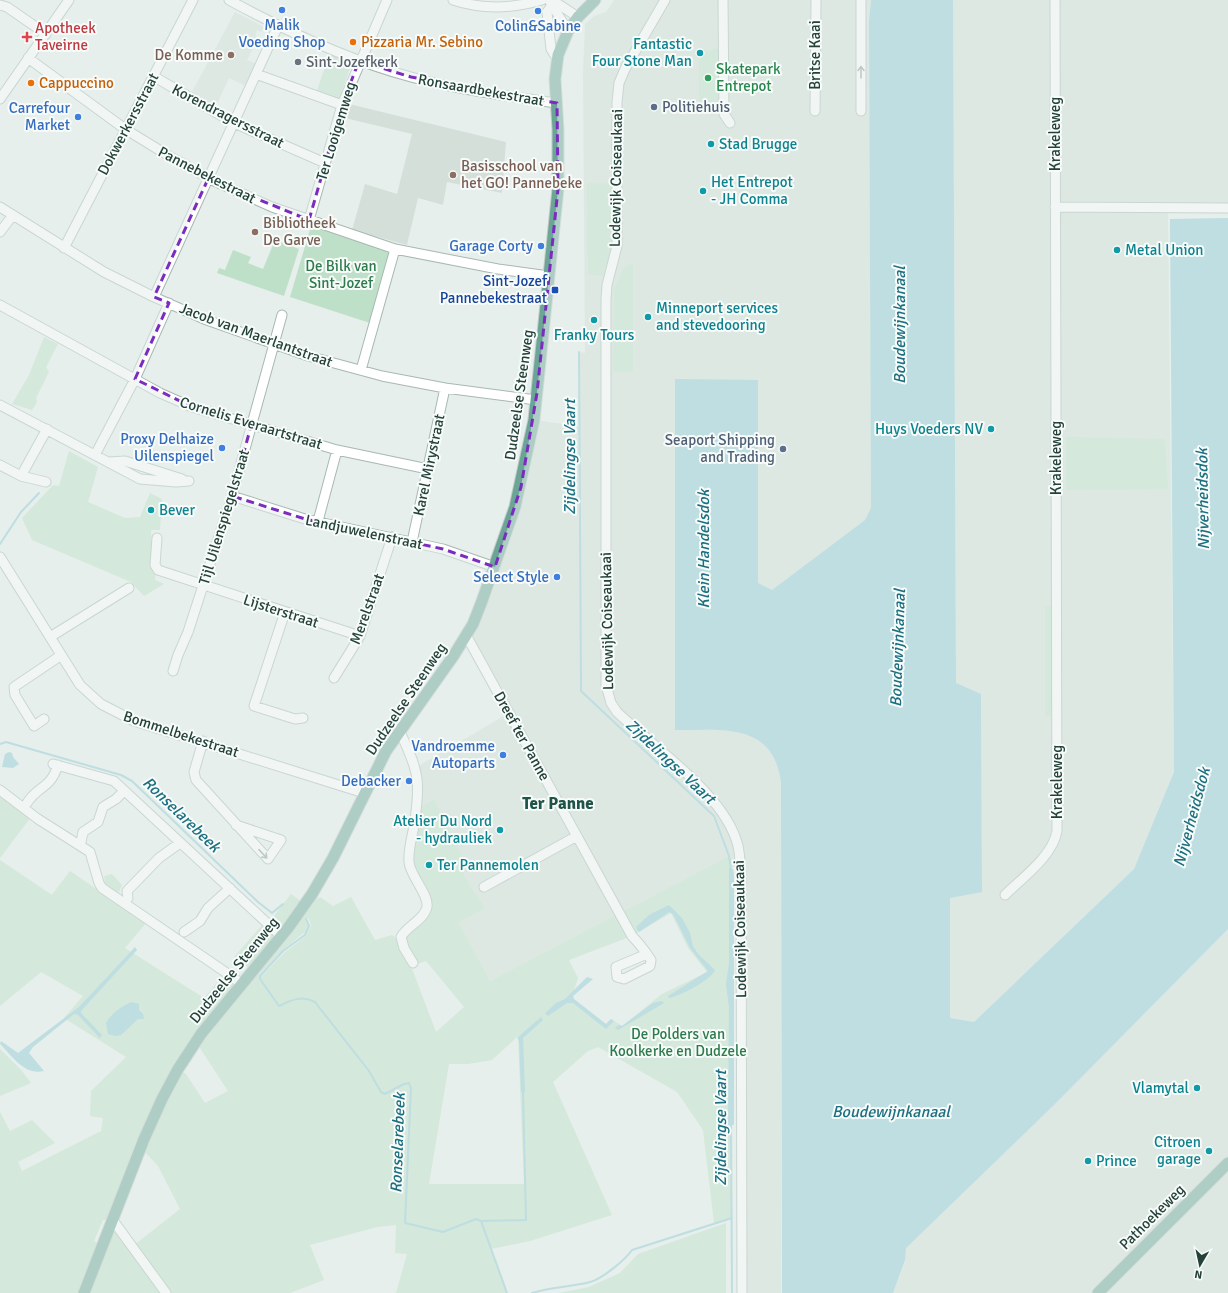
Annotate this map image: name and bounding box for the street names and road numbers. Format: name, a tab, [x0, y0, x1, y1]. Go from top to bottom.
street label: Britse Kaai	[806, 20, 824, 90]
street label: Dokwerkersstraat	[94, 70, 162, 178]
street label: Ronsaardbekestraat	[417, 70, 545, 110]
street label: Ter Looigemweg	[312, 79, 360, 183]
street label: Korendragersstraat	[169, 80, 287, 152]
street label: Krakeleweg	[1046, 97, 1064, 171]
street label: Lodewijk Coiseaukaai	[606, 109, 626, 247]
street label: Pannebekestraat	[155, 143, 259, 207]
street label: Jacob van Maerlantstraat	[177, 299, 335, 371]
street label: Dudzeelse Steenweg	[501, 329, 537, 461]
street label: Cornelis Everaartstraat	[178, 393, 324, 453]
street label: Karel Mirystraat	[409, 412, 449, 518]
street label: Krakeleweg	[1047, 421, 1065, 495]
street label: Tijl Uilenspiegelstraat	[195, 447, 253, 587]
street label: Landjuwelenstraat	[304, 511, 424, 553]
street label: Lodewijk Coiseaukaai	[597, 552, 617, 690]
street label: Merelstraat	[346, 571, 388, 647]
street label: Lijsterstraat	[241, 590, 321, 632]
street label: Dudzeelse Steenweg	[362, 639, 450, 759]
street label: Dreef ter Panne	[490, 688, 554, 784]
street label: Bommelbekestraat	[121, 707, 241, 761]
street label: Krakeleweg	[1048, 745, 1066, 819]
street label: Lodewijk Coiseaukaai	[730, 860, 750, 998]
street label: Dudzeelse Steenweg	[186, 913, 282, 1027]
street label: Pathoekeweg	[1116, 1181, 1188, 1253]

